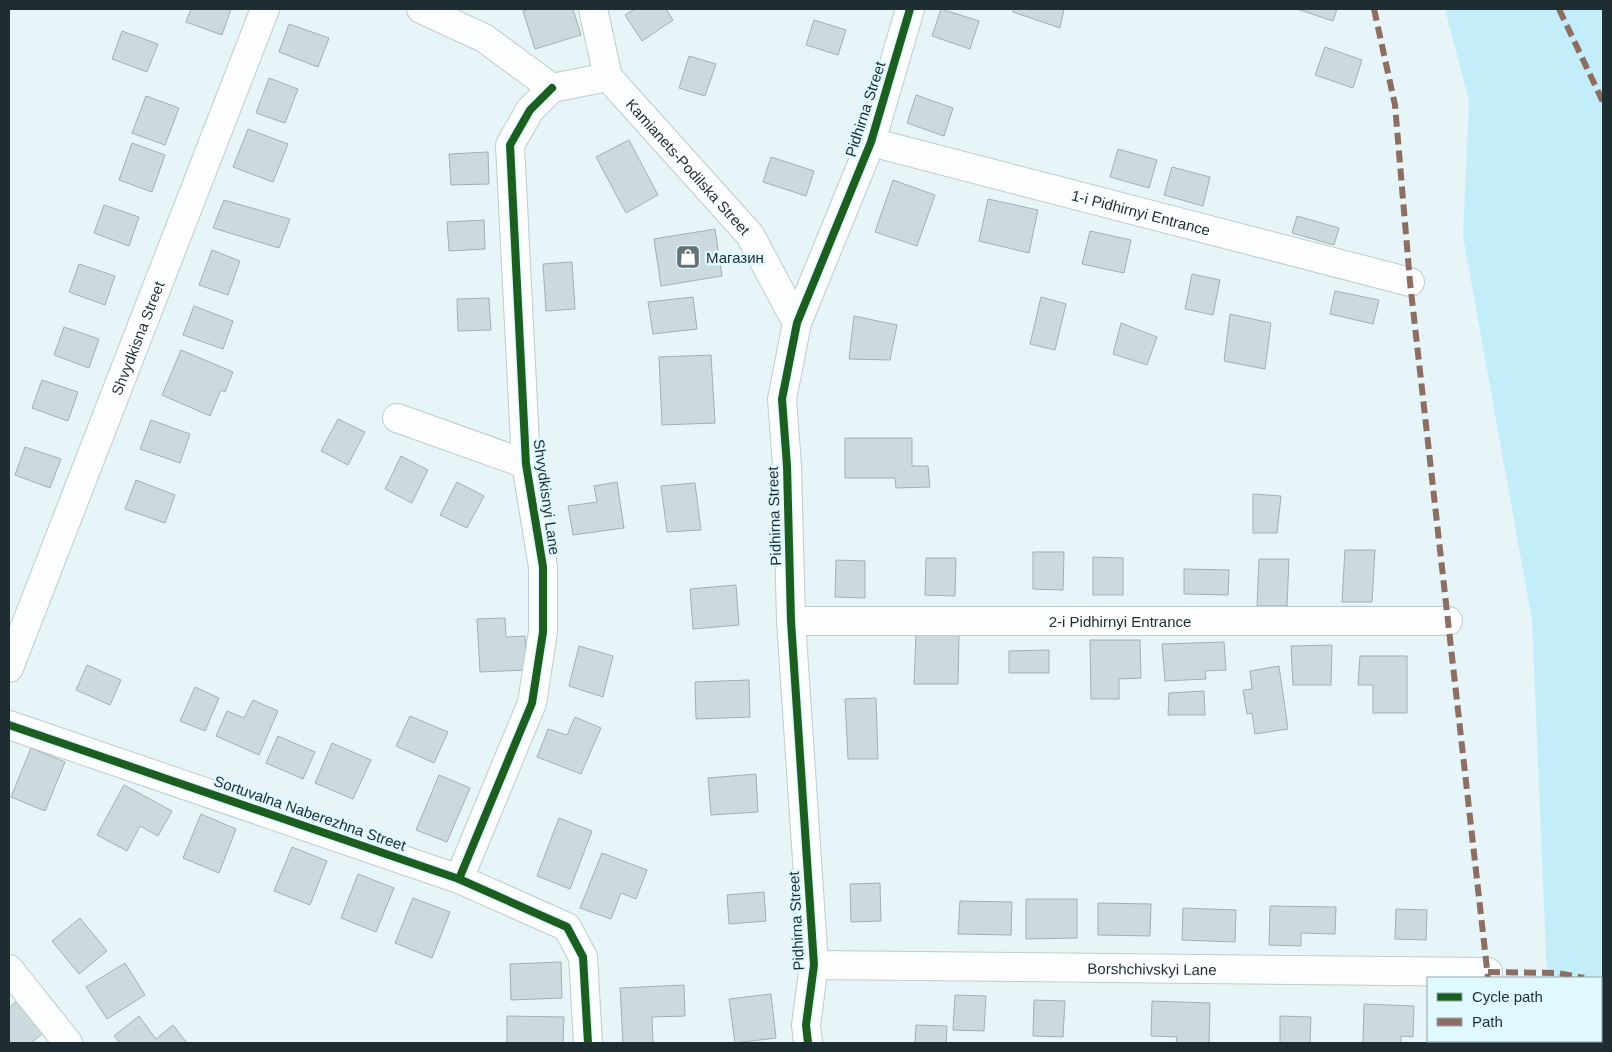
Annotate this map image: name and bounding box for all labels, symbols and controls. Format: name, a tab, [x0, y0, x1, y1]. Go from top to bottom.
street label: Pidhirna Street	[842, 58, 889, 159]
street label: Kamianets-Podilska Street	[623, 95, 754, 239]
street label: 1-i Pidhirnyi Entrance	[1070, 186, 1212, 238]
shop icon: Магазин	[675, 244, 701, 270]
place label: Магазин	[706, 249, 764, 266]
street label: Shvydkisna Street	[107, 278, 167, 397]
street label: Shvydkisnyi Lane	[530, 438, 564, 556]
street label: Pidhirna Street	[764, 465, 784, 566]
street label: 2-i Pidhirnyi Entrance	[1049, 613, 1191, 630]
street label: Sortuvalna Naberezhna Street	[212, 772, 409, 854]
street label: Pidhirna Street	[785, 870, 807, 971]
street label: Borshchivskyi Lane	[1087, 959, 1217, 978]
legend	[1427, 977, 1602, 1042]
text: Cycle path	[1472, 988, 1543, 1005]
text: Path	[1472, 1013, 1503, 1030]

